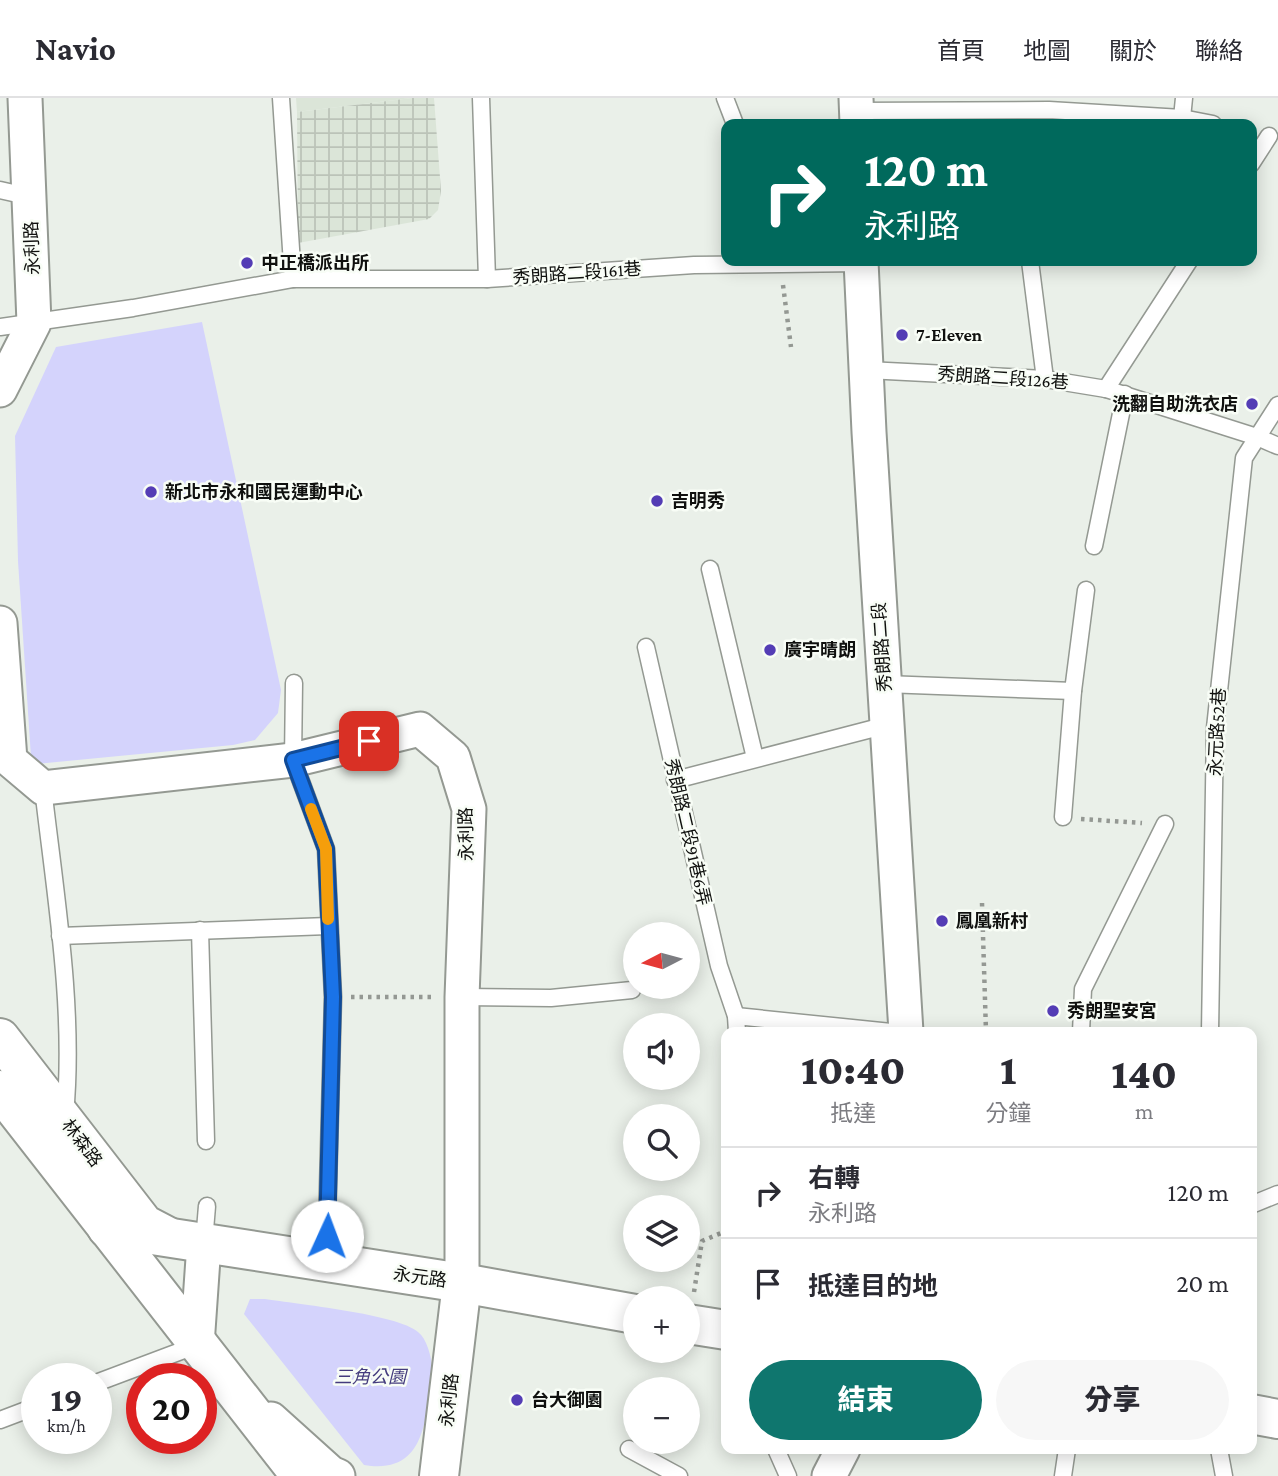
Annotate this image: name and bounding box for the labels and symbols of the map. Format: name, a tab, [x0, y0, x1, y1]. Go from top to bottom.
street label: 永利路	[21, 221, 43, 275]
place label: 中正橋派出所	[261, 253, 369, 273]
marker: 中正橋派出所	[239, 255, 255, 271]
street label: 秀朗路二段161巷	[512, 259, 642, 287]
place label: 7-Eleven	[916, 325, 983, 345]
marker: 7-Eleven	[894, 327, 910, 343]
street label: 秀朗路二段126巷	[937, 363, 1069, 393]
place label: 洗翻自助洗衣店	[1112, 394, 1238, 414]
marker: 洗翻自助洗衣店	[1244, 396, 1260, 412]
place label: 新北市永和國民運動中心	[165, 482, 363, 502]
marker: 新北市永和國民運動中心	[143, 484, 159, 500]
place label: 吉明秀	[671, 491, 725, 511]
marker: 吉明秀	[649, 493, 665, 509]
street label: 秀朗路二段	[869, 601, 895, 693]
place label: 廣宇晴朗	[784, 640, 856, 660]
marker: 廣宇晴朗	[762, 642, 778, 658]
street label: 永元路52巷	[1205, 687, 1229, 777]
pin	[339, 711, 399, 771]
street label: 秀朗路二段91巷6弄	[661, 757, 715, 907]
street label: 永利路	[456, 807, 476, 861]
place label: 鳳凰新村	[956, 911, 1028, 931]
marker: 鳳凰新村	[934, 913, 950, 929]
north arrow	[623, 922, 700, 999]
place label: 秀朗聖安宮	[1067, 1001, 1157, 1021]
marker: 秀朗聖安宮	[1045, 1003, 1061, 1019]
street label: 林森路	[58, 1115, 106, 1171]
position arrow	[290, 1199, 364, 1273]
street label: 永元路	[392, 1263, 448, 1291]
speed limit sign: 20	[126, 1363, 217, 1454]
park label: 三角公園	[334, 1367, 409, 1387]
street label: 永利路	[436, 1372, 462, 1428]
place label: 台大御園	[531, 1390, 603, 1410]
marker: 台大御園	[509, 1392, 525, 1408]

